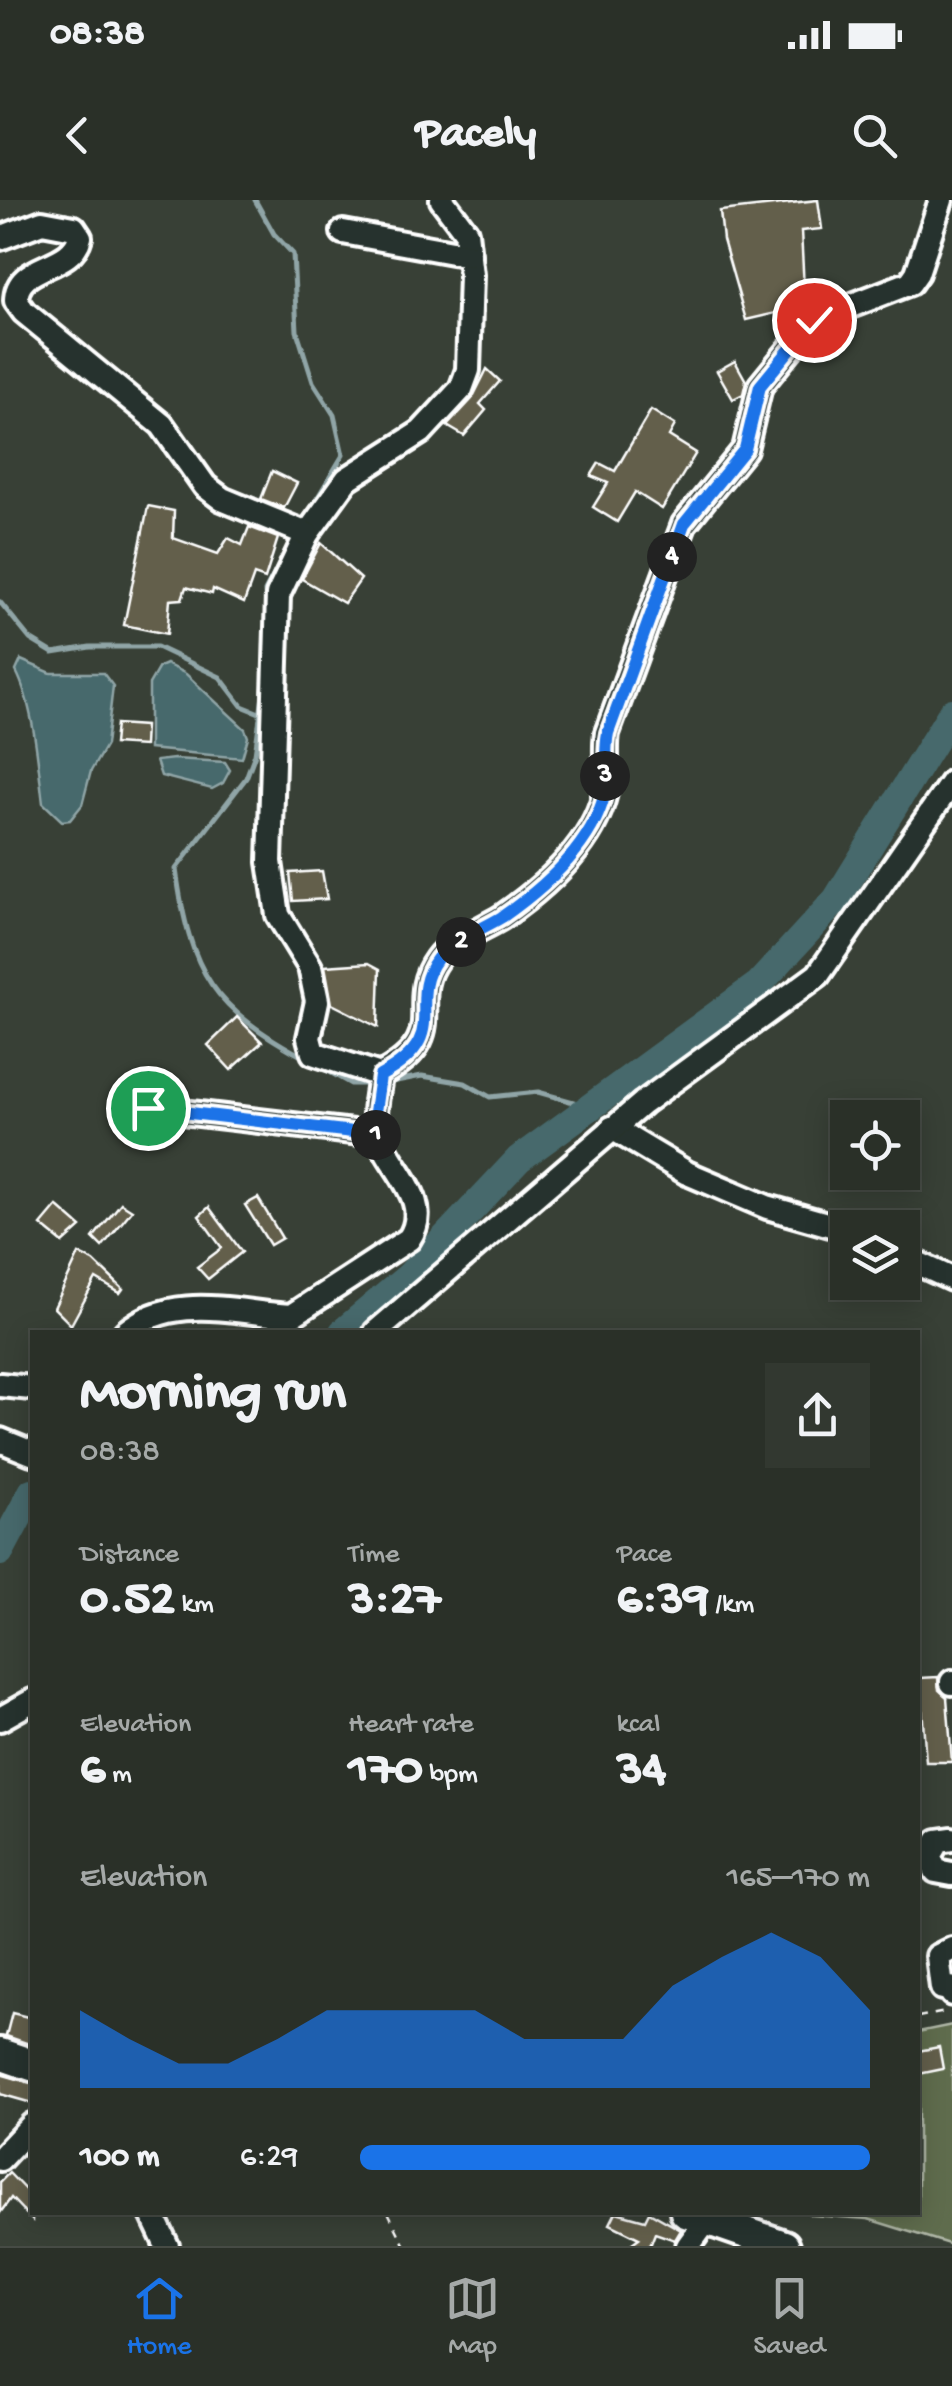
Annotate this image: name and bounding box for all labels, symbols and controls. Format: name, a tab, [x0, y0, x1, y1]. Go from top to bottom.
text: 08:38	[50, 13, 145, 57]
icon: back	[50, 108, 105, 163]
icon: search	[847, 108, 902, 163]
text: Pacely	[416, 109, 536, 162]
pin	[772, 278, 857, 363]
icon: check	[787, 293, 842, 348]
pin: 4	[647, 532, 697, 582]
text: 4	[665, 540, 679, 573]
pin: 3	[580, 751, 630, 801]
text: 3	[598, 759, 612, 792]
pin: 2	[436, 917, 486, 967]
text: 2	[454, 925, 468, 958]
pin	[106, 1066, 191, 1151]
icon: arrive	[121, 1081, 176, 1136]
map controls	[830, 1100, 920, 1300]
button: locate	[830, 1100, 920, 1190]
pin: 1	[351, 1110, 401, 1160]
text: 1	[370, 1118, 382, 1151]
button: layers	[830, 1210, 920, 1300]
button: share	[765, 1363, 870, 1468]
text: Morning run	[80, 1364, 346, 1428]
text: 08:38	[80, 1434, 160, 1472]
text: Distance	[80, 1539, 179, 1572]
text: Time	[348, 1539, 400, 1572]
text: Pace	[617, 1539, 672, 1572]
text: 0.52	[80, 1572, 175, 1631]
text: 3:27	[348, 1572, 441, 1631]
text: 6:39	[617, 1572, 709, 1631]
text: km	[175, 1589, 214, 1622]
text: /km	[709, 1589, 754, 1622]
text: Elevation	[80, 1709, 191, 1742]
text: Heart rate	[348, 1709, 474, 1742]
text: kcal	[617, 1709, 660, 1742]
text: 6	[80, 1742, 105, 1801]
text: 170	[348, 1742, 423, 1801]
text: 34	[617, 1742, 666, 1801]
text: m	[105, 1759, 132, 1792]
text: bpm	[423, 1759, 478, 1792]
text: Elevation	[80, 1860, 207, 1898]
text: 165–170 m	[726, 1860, 870, 1898]
text: 100 m	[80, 2139, 160, 2177]
text: 6:29	[240, 2139, 298, 2177]
tab: Home	[127, 2271, 192, 2364]
tab: Map	[445, 2271, 500, 2364]
tab: Saved	[753, 2271, 825, 2364]

